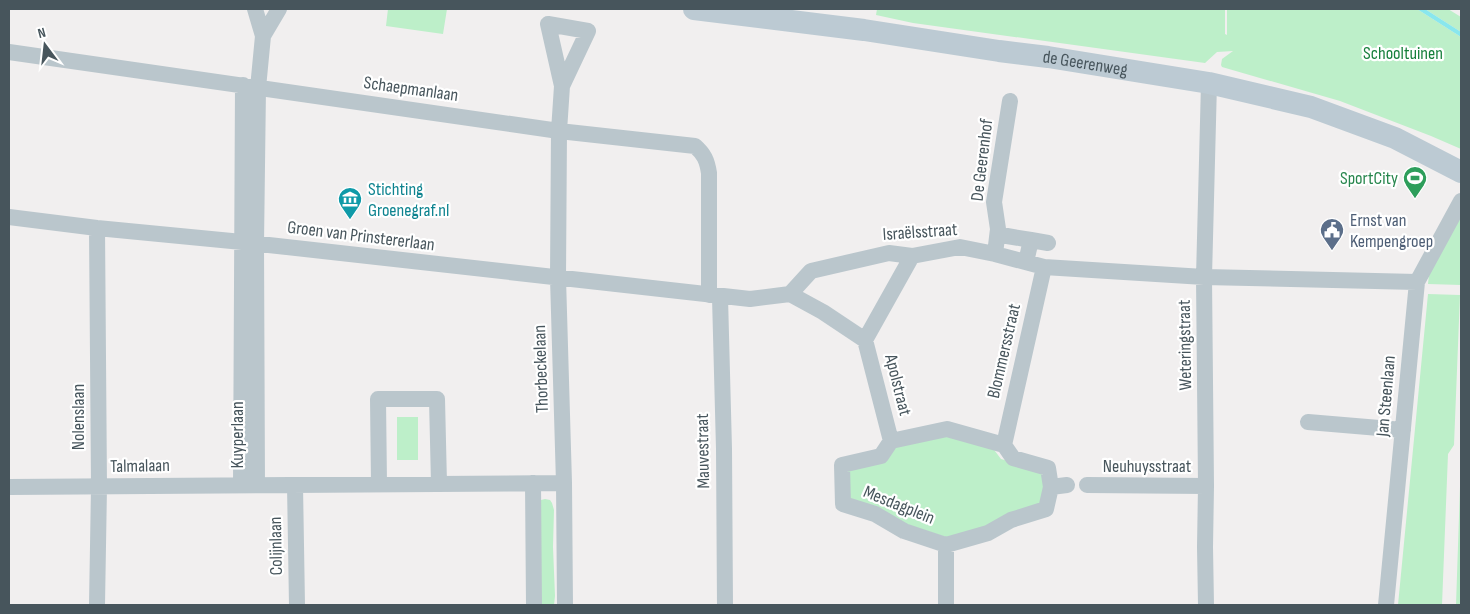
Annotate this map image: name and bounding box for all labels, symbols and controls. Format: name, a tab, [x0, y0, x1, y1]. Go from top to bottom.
north arrow	[20, 20, 70, 70]
text: N	[36, 24, 48, 42]
park label: Schooltuinen	[1363, 43, 1443, 64]
street label: de Geerenweg	[1042, 46, 1129, 80]
street label: Schaepmanlaan	[362, 72, 460, 106]
street label: De Geerenhof	[967, 117, 998, 202]
sports icon: SportCity	[1402, 165, 1428, 199]
place label: SportCity	[1340, 168, 1398, 189]
place label: Stichting Groenegraf.nl	[368, 179, 449, 221]
museum icon: Stichting Groenegraf.nl	[337, 186, 363, 220]
place label: Ernst van Kempengroep	[1350, 210, 1433, 252]
street label: Groen van Prinstererlaan	[286, 217, 436, 255]
public building icon: Ernst van Kempengroep	[1319, 217, 1345, 251]
street label: Israëlsstraat	[882, 219, 959, 245]
street label: Weteringstraat	[1174, 299, 1196, 391]
street label: Blommersstraat	[983, 301, 1025, 400]
street label: Thorbeckelaan	[529, 325, 553, 413]
street label: Apolstraat	[880, 351, 916, 418]
street label: Jan Steenlaan	[1372, 355, 1400, 438]
street label: Nolenslaan	[68, 384, 89, 450]
street label: Kuyperlaan	[227, 401, 248, 469]
street label: Mauvestraat	[692, 413, 714, 489]
street label: Talmalaan	[110, 455, 170, 477]
street label: Neuhuysstraat	[1103, 456, 1192, 477]
street label: Mesdagplein	[860, 481, 938, 529]
street label: Colijnlaan	[265, 516, 287, 576]

